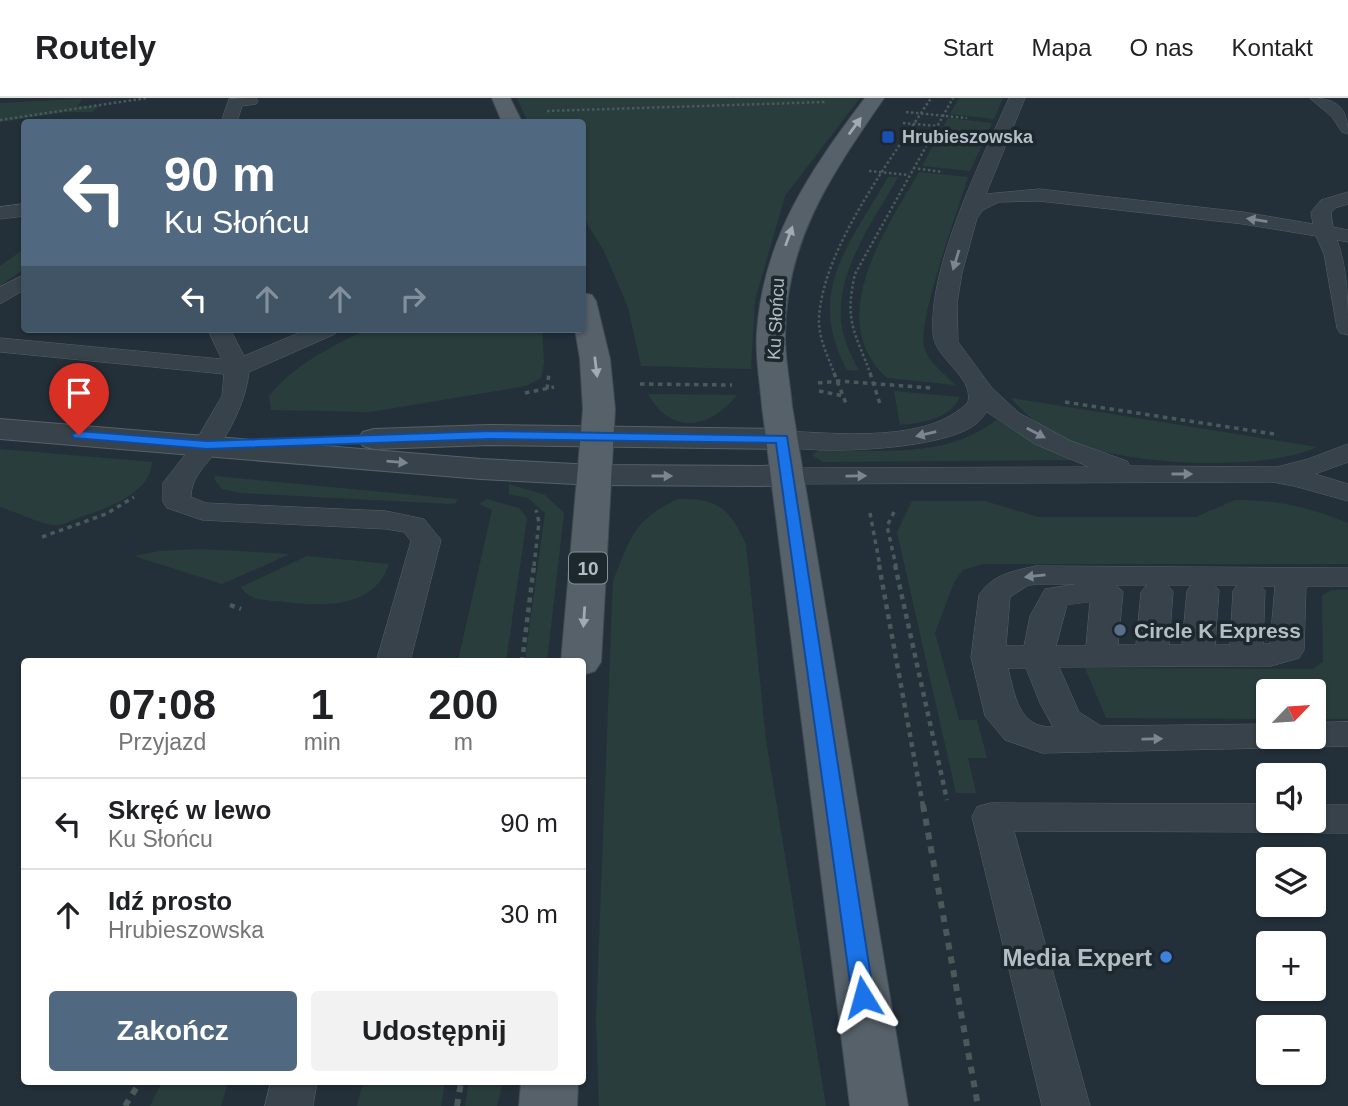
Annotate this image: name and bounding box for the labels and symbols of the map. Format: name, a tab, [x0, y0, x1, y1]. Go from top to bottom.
one-way arrow	[847, 117, 861, 135]
place label: Hrubieszowska	[902, 127, 1034, 147]
marker: Hrubieszowska	[880, 129, 896, 145]
one-way arrow	[1246, 214, 1268, 225]
one-way arrow	[784, 226, 795, 247]
one-way arrow	[950, 250, 960, 271]
street label: Ku Słońcu	[764, 278, 788, 360]
one-way arrow	[591, 356, 602, 378]
pin	[49, 363, 109, 435]
one-way arrow	[1026, 428, 1046, 439]
one-way arrow	[915, 429, 937, 440]
one-way arrow	[386, 457, 408, 468]
one-way arrow	[1171, 469, 1193, 480]
one-way arrow	[651, 470, 673, 482]
one-way arrow	[846, 470, 868, 482]
road number: 10	[569, 552, 607, 583]
one-way arrow	[1024, 571, 1046, 582]
one-way arrow	[578, 606, 589, 628]
place label: Circle K Express	[1134, 619, 1301, 642]
marker: Circle K Express	[1112, 622, 1128, 638]
north arrow	[1256, 679, 1326, 749]
one-way arrow	[1141, 733, 1163, 744]
place label: Media Expert	[1003, 944, 1152, 971]
marker: Media Expert	[1158, 949, 1174, 965]
position arrow	[826, 960, 900, 1034]

